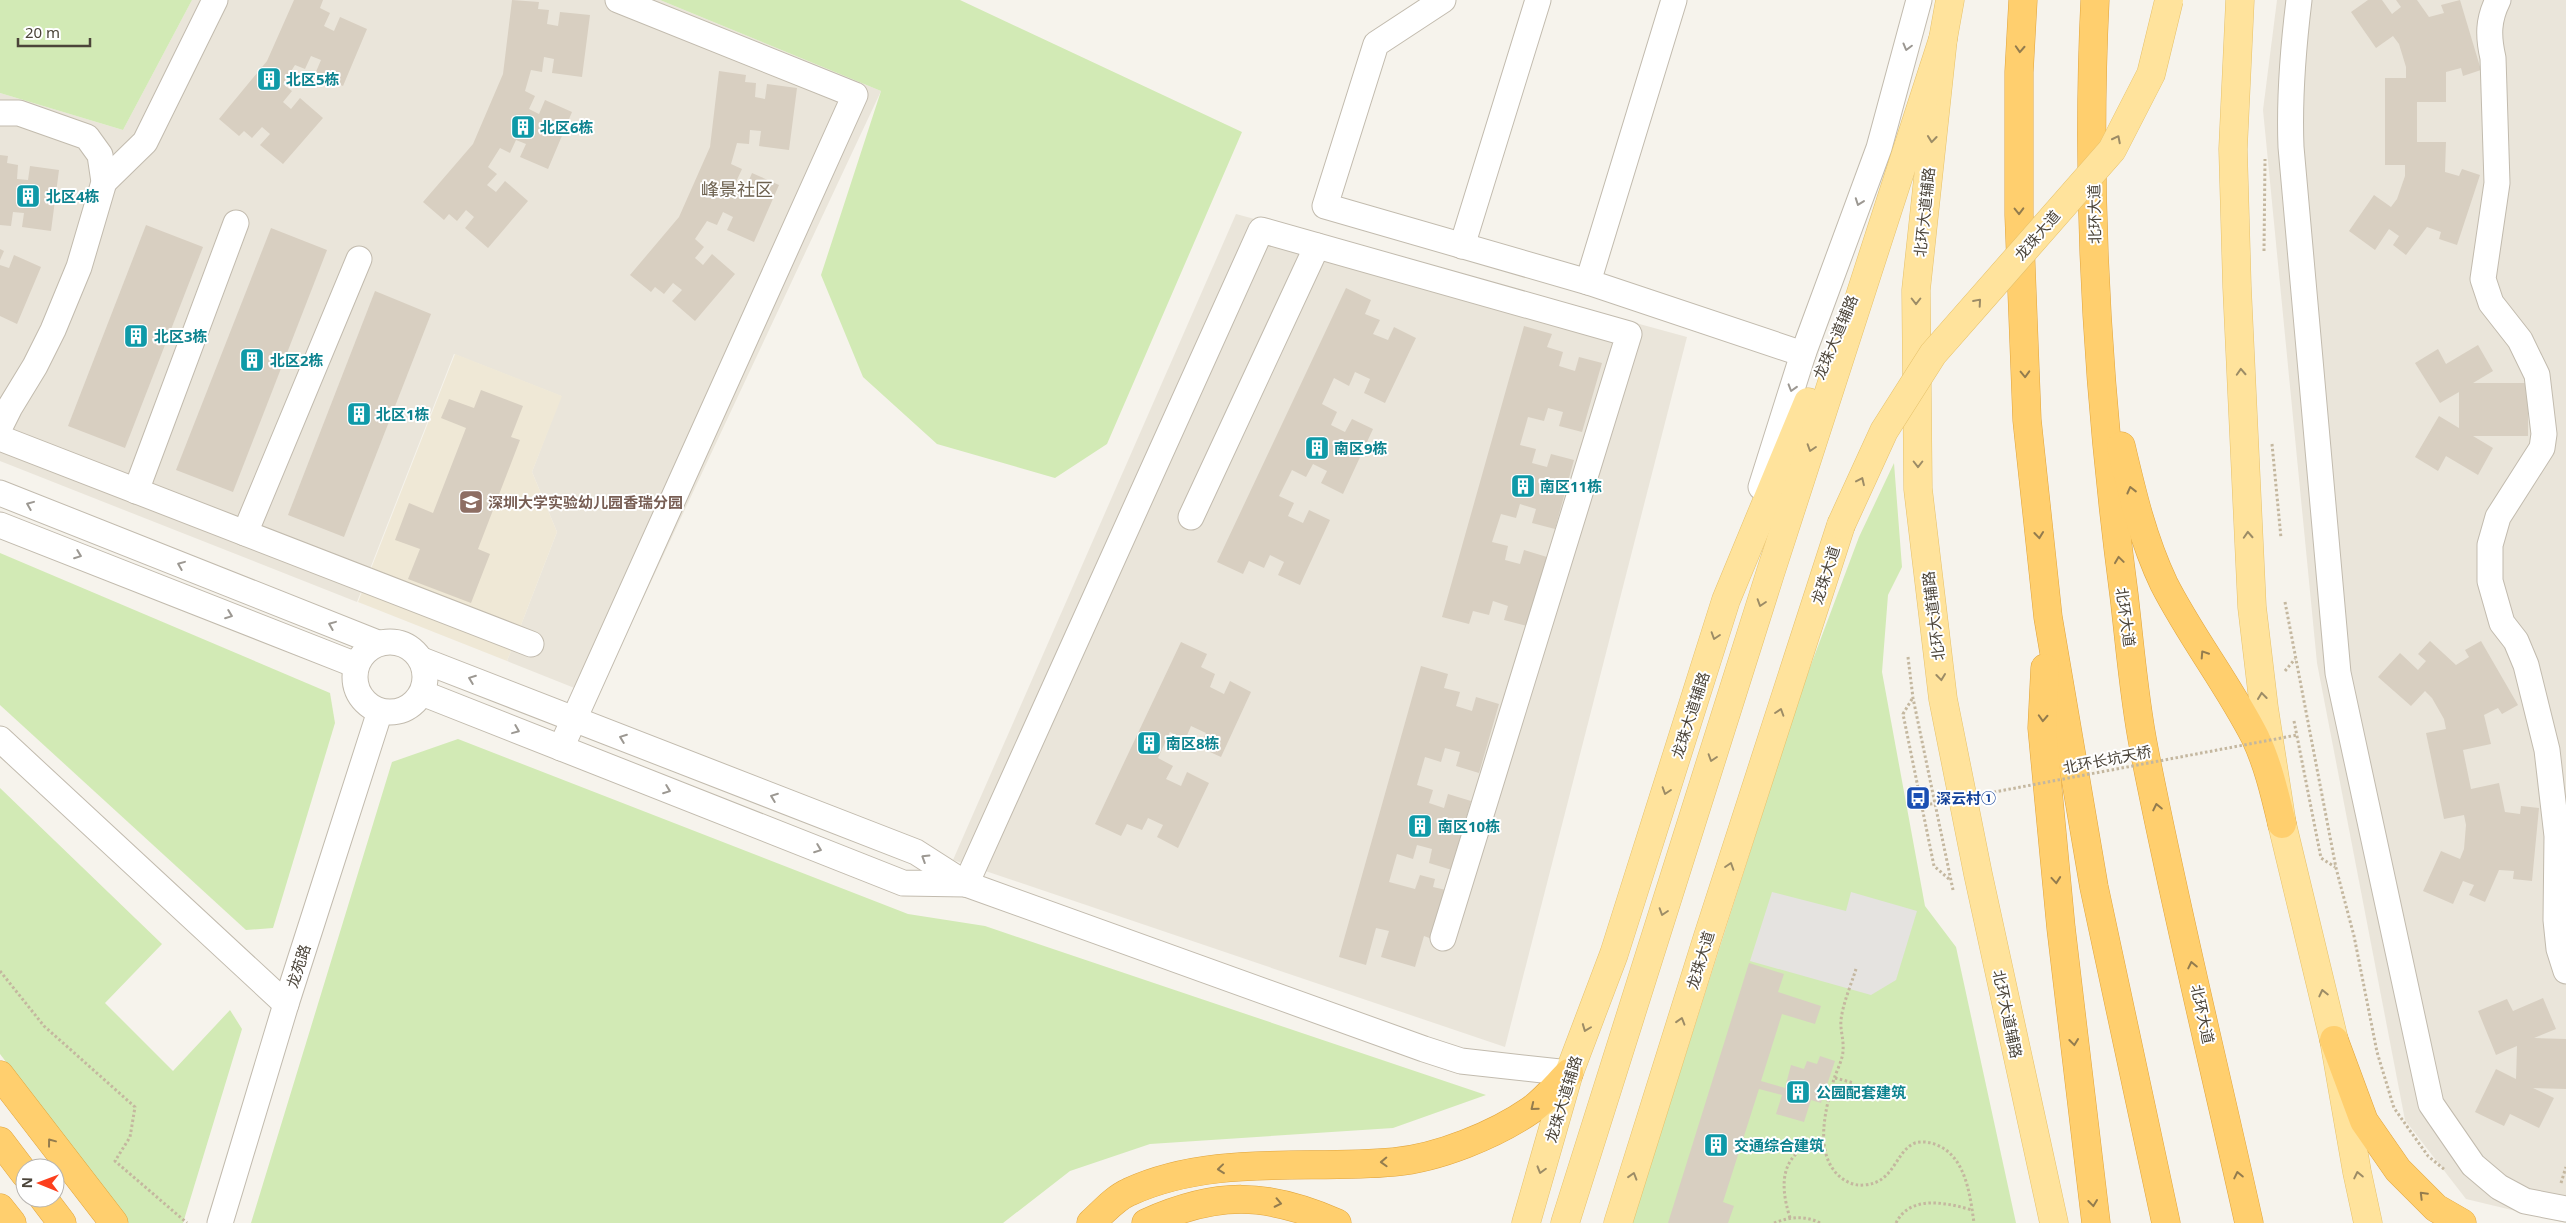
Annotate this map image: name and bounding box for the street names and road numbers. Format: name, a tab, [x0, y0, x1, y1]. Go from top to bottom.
street label: 北环大道辅路	[1909, 166, 1939, 258]
street label: 北环大道	[2083, 184, 2105, 244]
street label: 龙珠大道	[2010, 206, 2064, 264]
street label: 龙珠大道辅路	[1808, 292, 1862, 382]
street label: 龙珠大道	[1806, 543, 1844, 607]
street label: 北环大道辅路	[1918, 570, 1948, 662]
street label: 北环大道	[2112, 586, 2140, 648]
street label: 龙珠大道辅路	[1667, 669, 1713, 761]
street label: 北环长坑天桥	[2061, 741, 2153, 777]
street label: 龙珠大道	[1682, 928, 1718, 992]
street label: 龙苑路	[282, 942, 314, 990]
street label: 北环大道辅路	[1989, 968, 2027, 1060]
street label: 北环大道	[2187, 983, 2219, 1045]
street label: 龙珠大道辅路	[1540, 1053, 1586, 1145]

